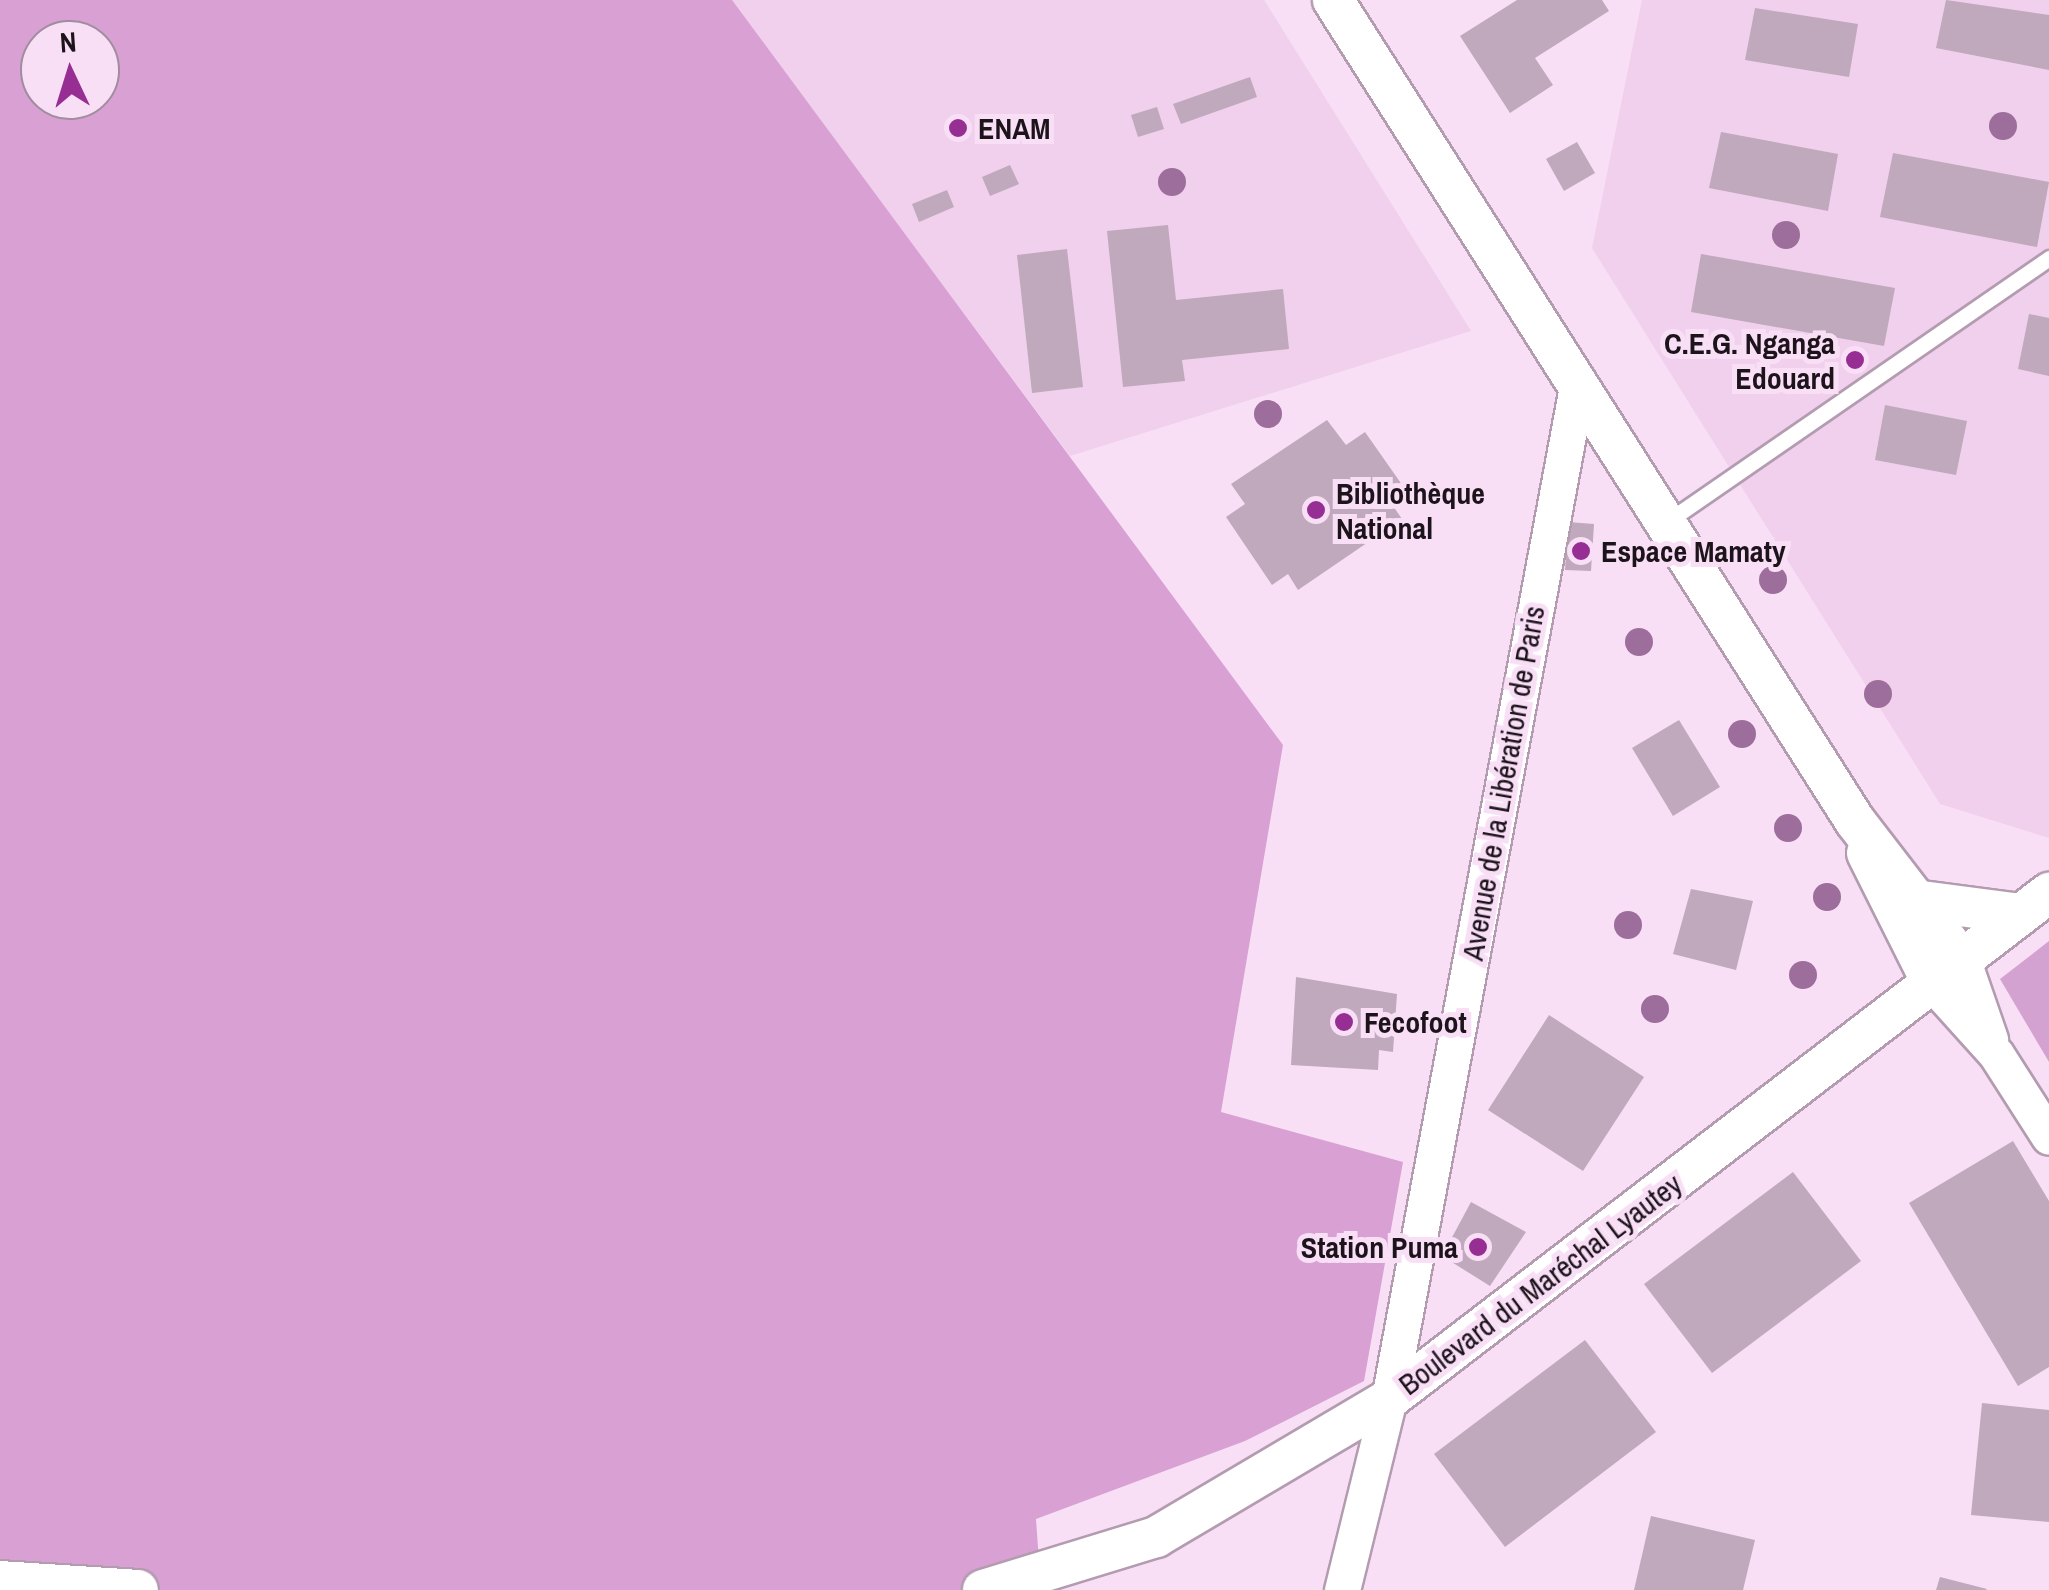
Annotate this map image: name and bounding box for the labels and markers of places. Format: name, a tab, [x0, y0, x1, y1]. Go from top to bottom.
place label: ENAM	[978, 110, 1050, 146]
marker: ENAM	[947, 117, 969, 139]
place label: C.E.G. Nganga Edouard	[1664, 325, 1835, 396]
marker: C.E.G. Nganga Edouard	[1844, 349, 1866, 371]
place label: Bibliothèque National	[1336, 475, 1485, 546]
marker: Bibliothèque National	[1305, 499, 1327, 521]
place label: Espace Mamaty	[1601, 533, 1786, 569]
marker: Espace Mamaty	[1570, 540, 1592, 562]
place label: Fecofoot	[1364, 1004, 1467, 1040]
marker: Fecofoot	[1333, 1011, 1355, 1033]
place label: Station Puma	[1301, 1229, 1458, 1265]
marker: Station Puma	[1467, 1236, 1489, 1258]

